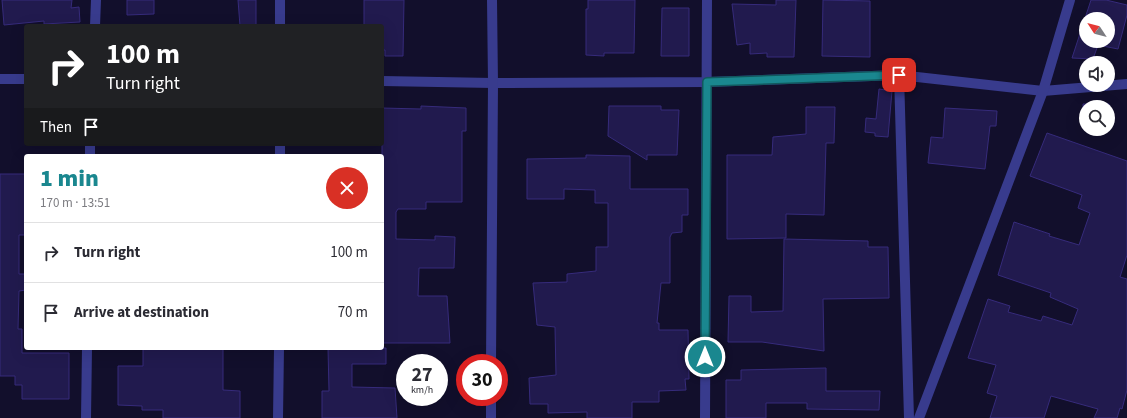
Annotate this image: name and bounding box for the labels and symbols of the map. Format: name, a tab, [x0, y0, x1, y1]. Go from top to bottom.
north arrow	[1079, 12, 1115, 48]
pin	[882, 58, 916, 92]
position arrow	[684, 336, 726, 378]
speed limit sign: 30	[456, 354, 508, 406]

